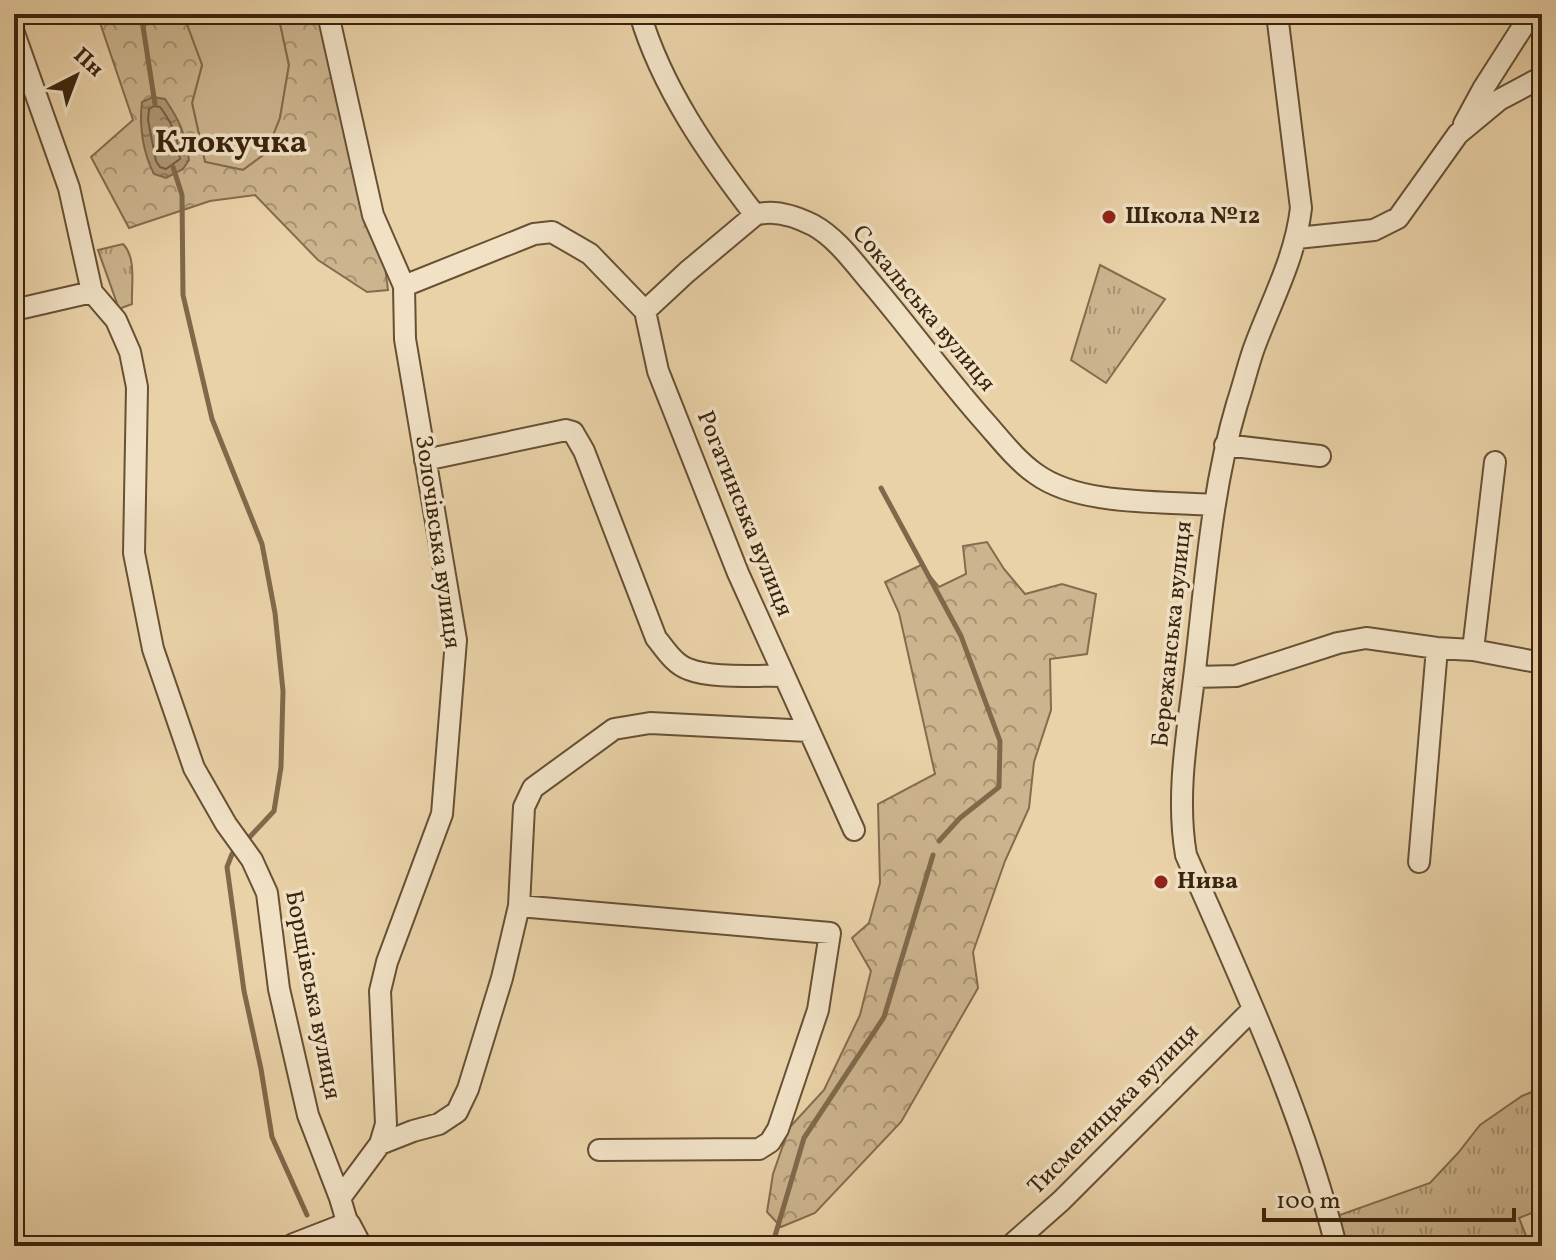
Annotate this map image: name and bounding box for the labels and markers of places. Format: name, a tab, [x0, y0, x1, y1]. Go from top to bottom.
place label: Школа №12	[1125, 200, 1260, 234]
marker: Школа №12	[1100, 208, 1118, 226]
place label: Нива	[1177, 865, 1238, 899]
marker: Нива	[1152, 873, 1170, 891]

